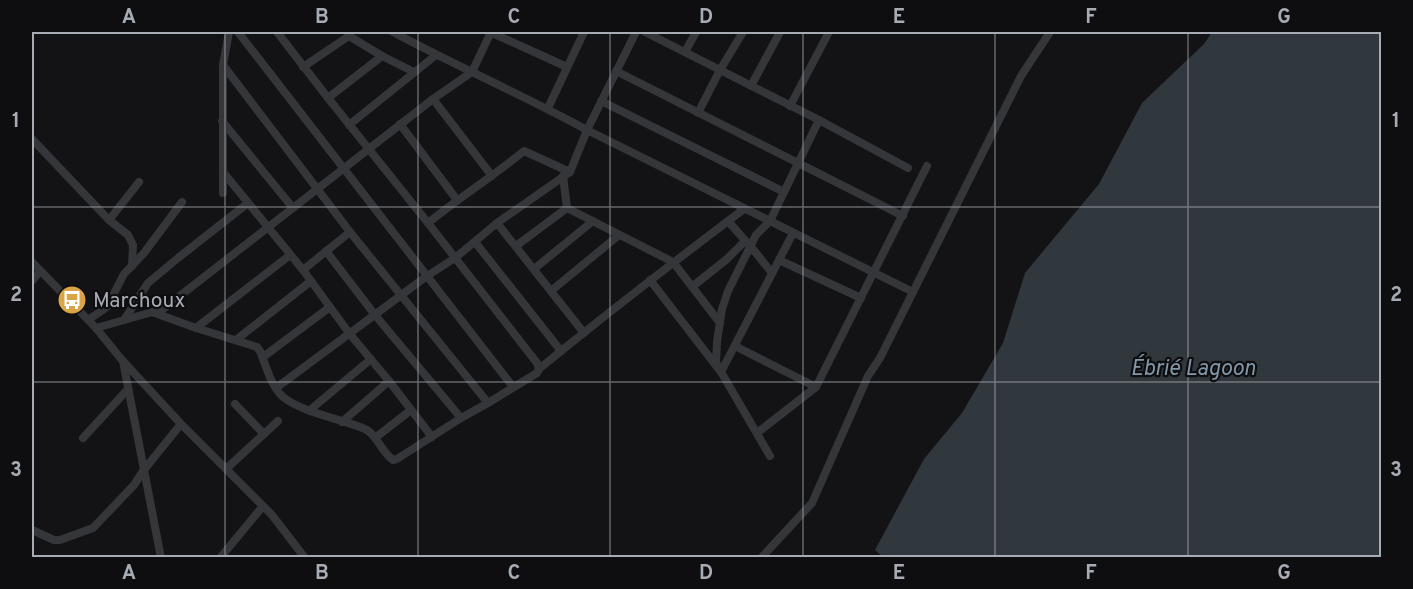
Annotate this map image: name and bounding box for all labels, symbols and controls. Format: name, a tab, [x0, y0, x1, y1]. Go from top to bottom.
text: A	[122, 5, 136, 31]
text: B	[315, 5, 329, 31]
text: C	[508, 5, 520, 31]
text: D	[699, 5, 713, 31]
text: E	[893, 5, 905, 31]
text: F	[1085, 5, 1097, 31]
text: G	[1277, 5, 1291, 31]
text: 1	[12, 109, 20, 135]
text: 1	[1392, 109, 1400, 135]
text: 2	[10, 283, 22, 309]
text: 2	[1390, 283, 1402, 309]
bus stop icon: Marchoux	[56, 284, 88, 316]
place label: Marchoux	[93, 288, 186, 315]
water label: Ébrié Lagoon	[1130, 354, 1256, 383]
text: 3	[10, 458, 22, 484]
text: 3	[1390, 458, 1402, 484]
text: A	[122, 561, 136, 587]
text: B	[315, 561, 329, 587]
text: C	[508, 561, 520, 587]
text: D	[699, 561, 713, 587]
text: E	[893, 561, 905, 587]
text: F	[1085, 561, 1097, 587]
text: G	[1277, 561, 1291, 587]

